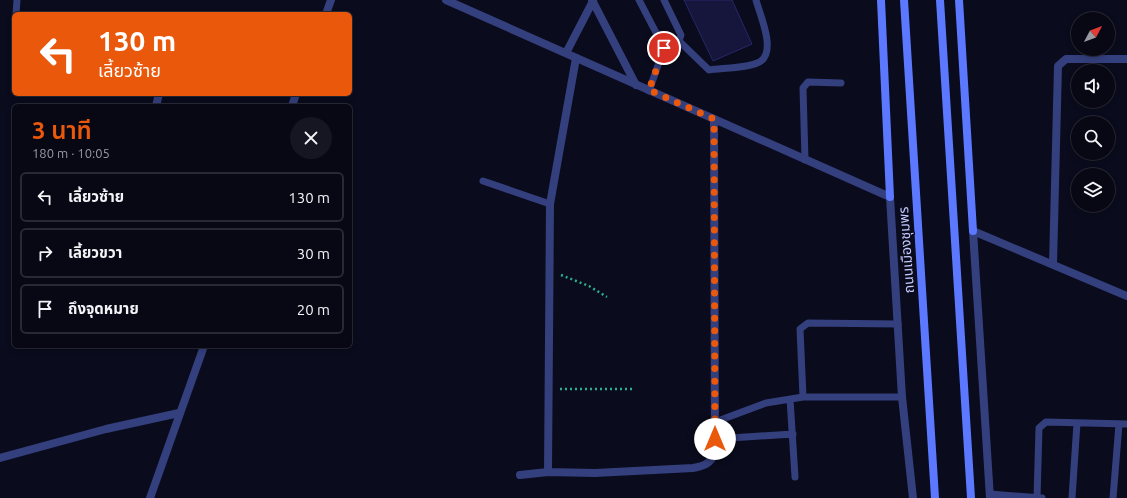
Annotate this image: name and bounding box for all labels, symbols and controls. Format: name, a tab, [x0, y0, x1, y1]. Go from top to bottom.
north arrow	[1071, 12, 1115, 56]
map controls	[1071, 12, 1115, 212]
text: 130 m	[98, 25, 176, 56]
icon: left	[32, 28, 84, 80]
pin	[647, 31, 681, 65]
icon: arrive	[653, 37, 675, 59]
text: เลี้ยวซ้าย	[98, 60, 161, 80]
button: sound	[1071, 64, 1115, 108]
button: search	[1071, 116, 1115, 160]
text: 3 นาที	[32, 117, 92, 144]
button: close	[290, 117, 332, 159]
text: 180 m · 10:05	[32, 146, 110, 160]
button: layers	[1071, 168, 1115, 212]
icon: left	[34, 186, 56, 208]
text: เลี้ยวซ้าย	[68, 188, 124, 205]
text: 130 m	[288, 189, 330, 206]
street label: ถนนเมืองชุมพร	[895, 206, 918, 294]
icon: right	[34, 242, 56, 264]
text: เลี้ยวขวา	[68, 244, 122, 261]
text: 30 m	[297, 245, 330, 262]
icon: arrive	[34, 298, 56, 320]
text: ถึงจุดหมาย	[68, 300, 139, 317]
text: 20 m	[297, 301, 330, 318]
position arrow	[694, 418, 736, 460]

